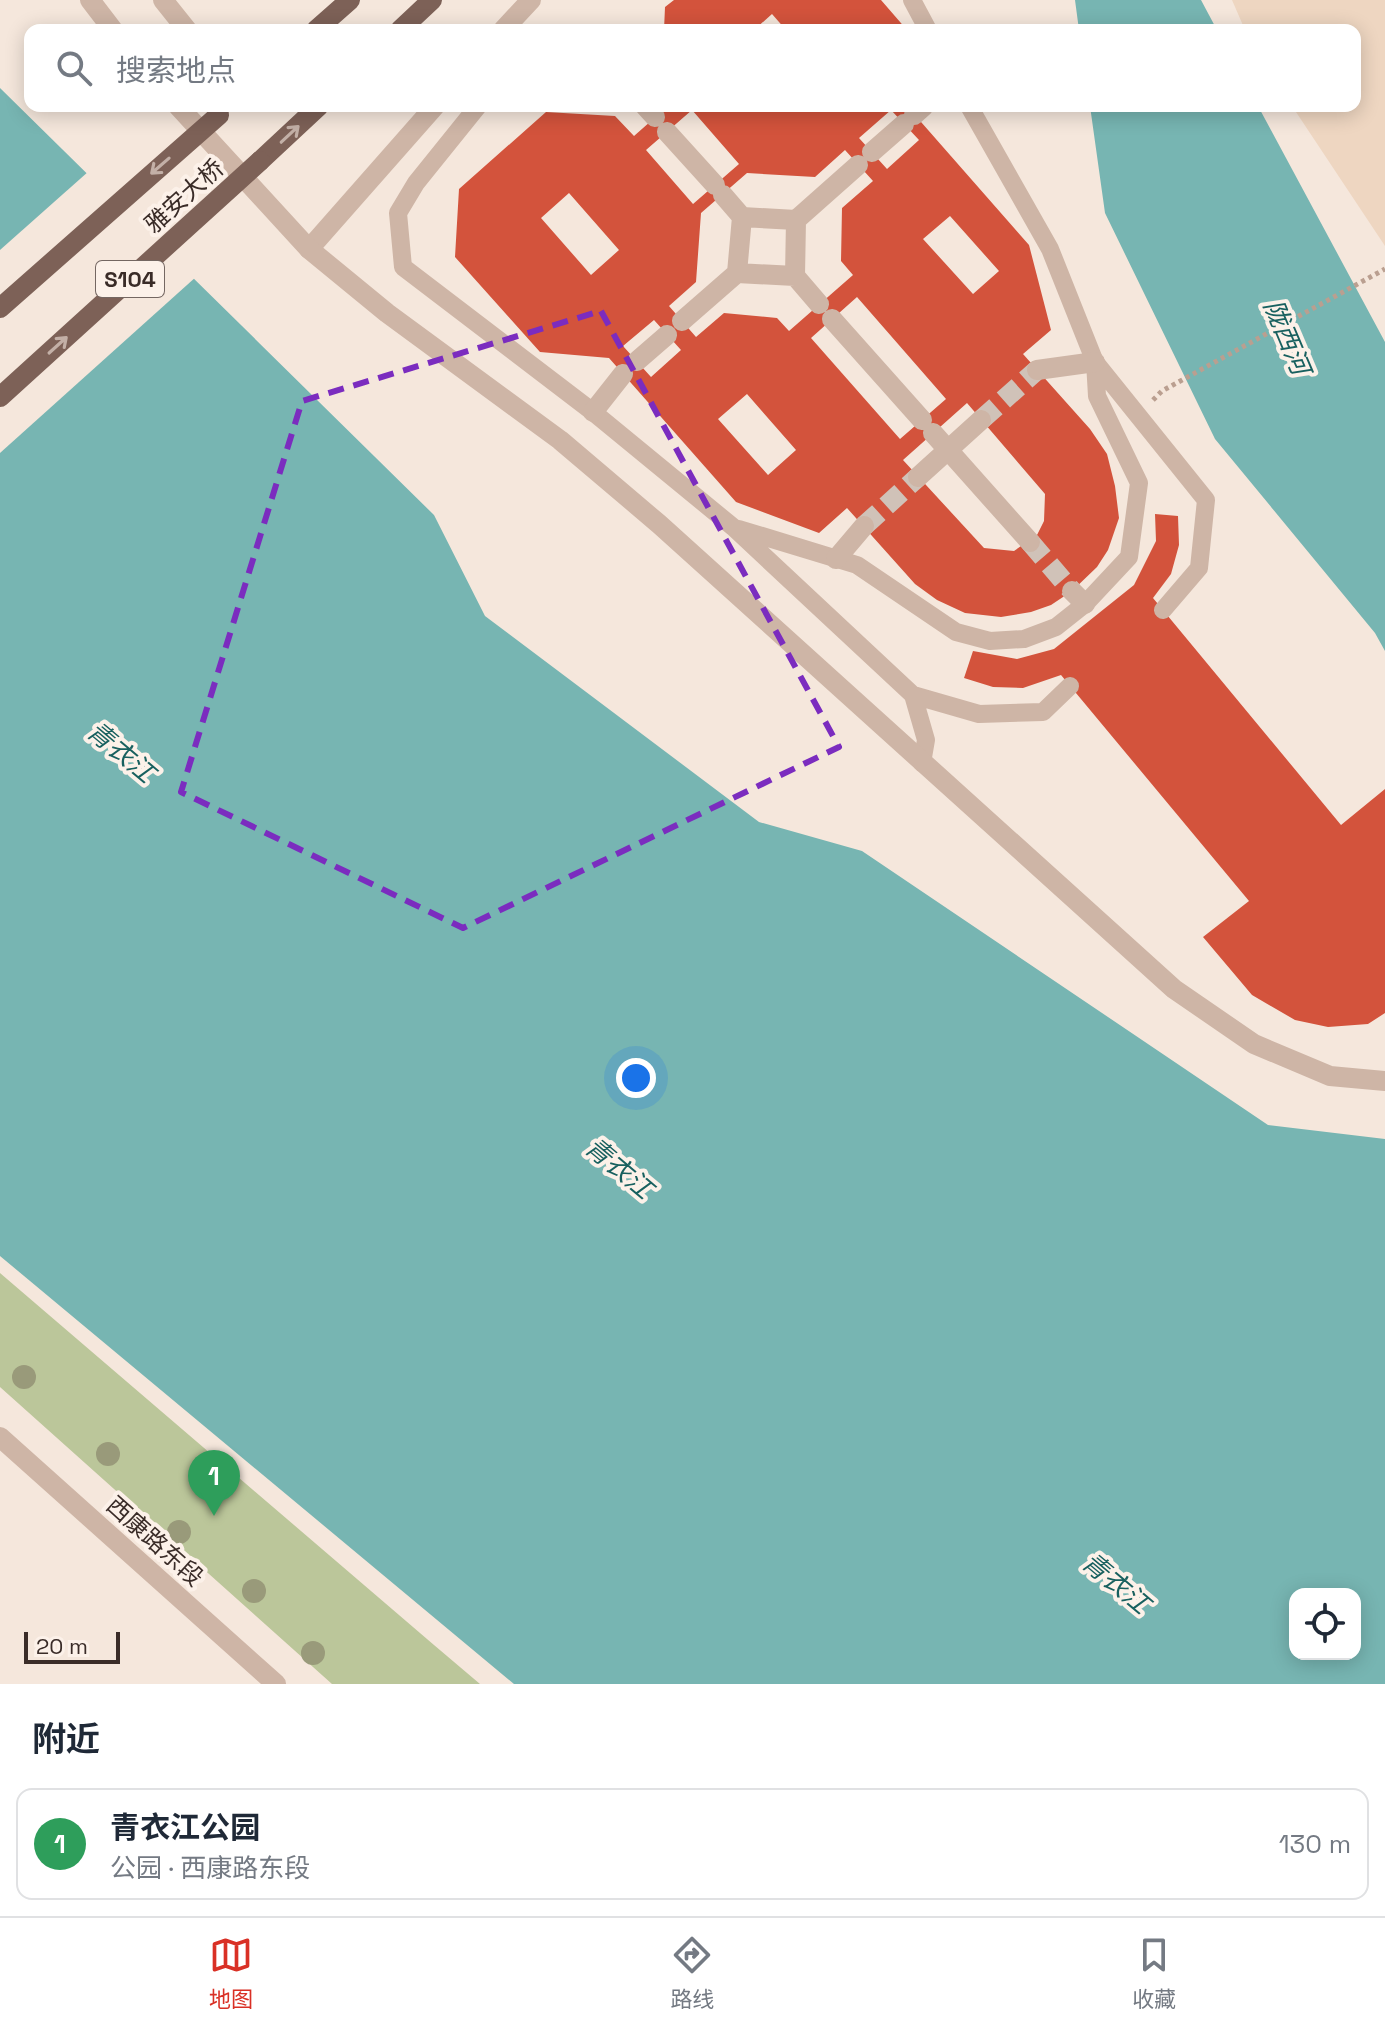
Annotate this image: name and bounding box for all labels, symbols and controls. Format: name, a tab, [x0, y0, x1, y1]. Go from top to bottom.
search box	[24, 24, 1361, 112]
icon: search	[52, 46, 96, 90]
text: 搜索地点	[116, 51, 236, 90]
one-way arrow	[279, 125, 299, 143]
street label: 雅安大桥	[138, 152, 230, 240]
one-way arrow	[151, 157, 171, 175]
road number: S104	[96, 261, 164, 297]
water label: 陇西河	[1256, 294, 1320, 384]
one-way arrow	[47, 336, 67, 354]
water label: 青衣江	[80, 714, 164, 792]
your location	[616, 1058, 656, 1098]
water label: 青衣江	[578, 1130, 662, 1208]
pin: 1	[188, 1450, 240, 1516]
street label: 西康路东段	[100, 1489, 210, 1593]
water label: 青衣江	[1075, 1545, 1159, 1623]
map controls	[1289, 1588, 1361, 1660]
button: locate	[1289, 1588, 1361, 1660]
scale bar	[24, 1628, 120, 1664]
text: 20 m	[36, 1632, 88, 1660]
text: 附近	[32, 1718, 100, 1761]
text: 青衣江公园	[110, 1808, 260, 1847]
text: 1	[54, 1827, 66, 1861]
text: 130 m	[1279, 1827, 1351, 1861]
text: 公园 · 西康路东段	[110, 1851, 310, 1885]
tab: 地图	[209, 1933, 253, 2013]
tab: 路线	[670, 1933, 714, 2013]
tab: 收藏	[1132, 1933, 1176, 2013]

